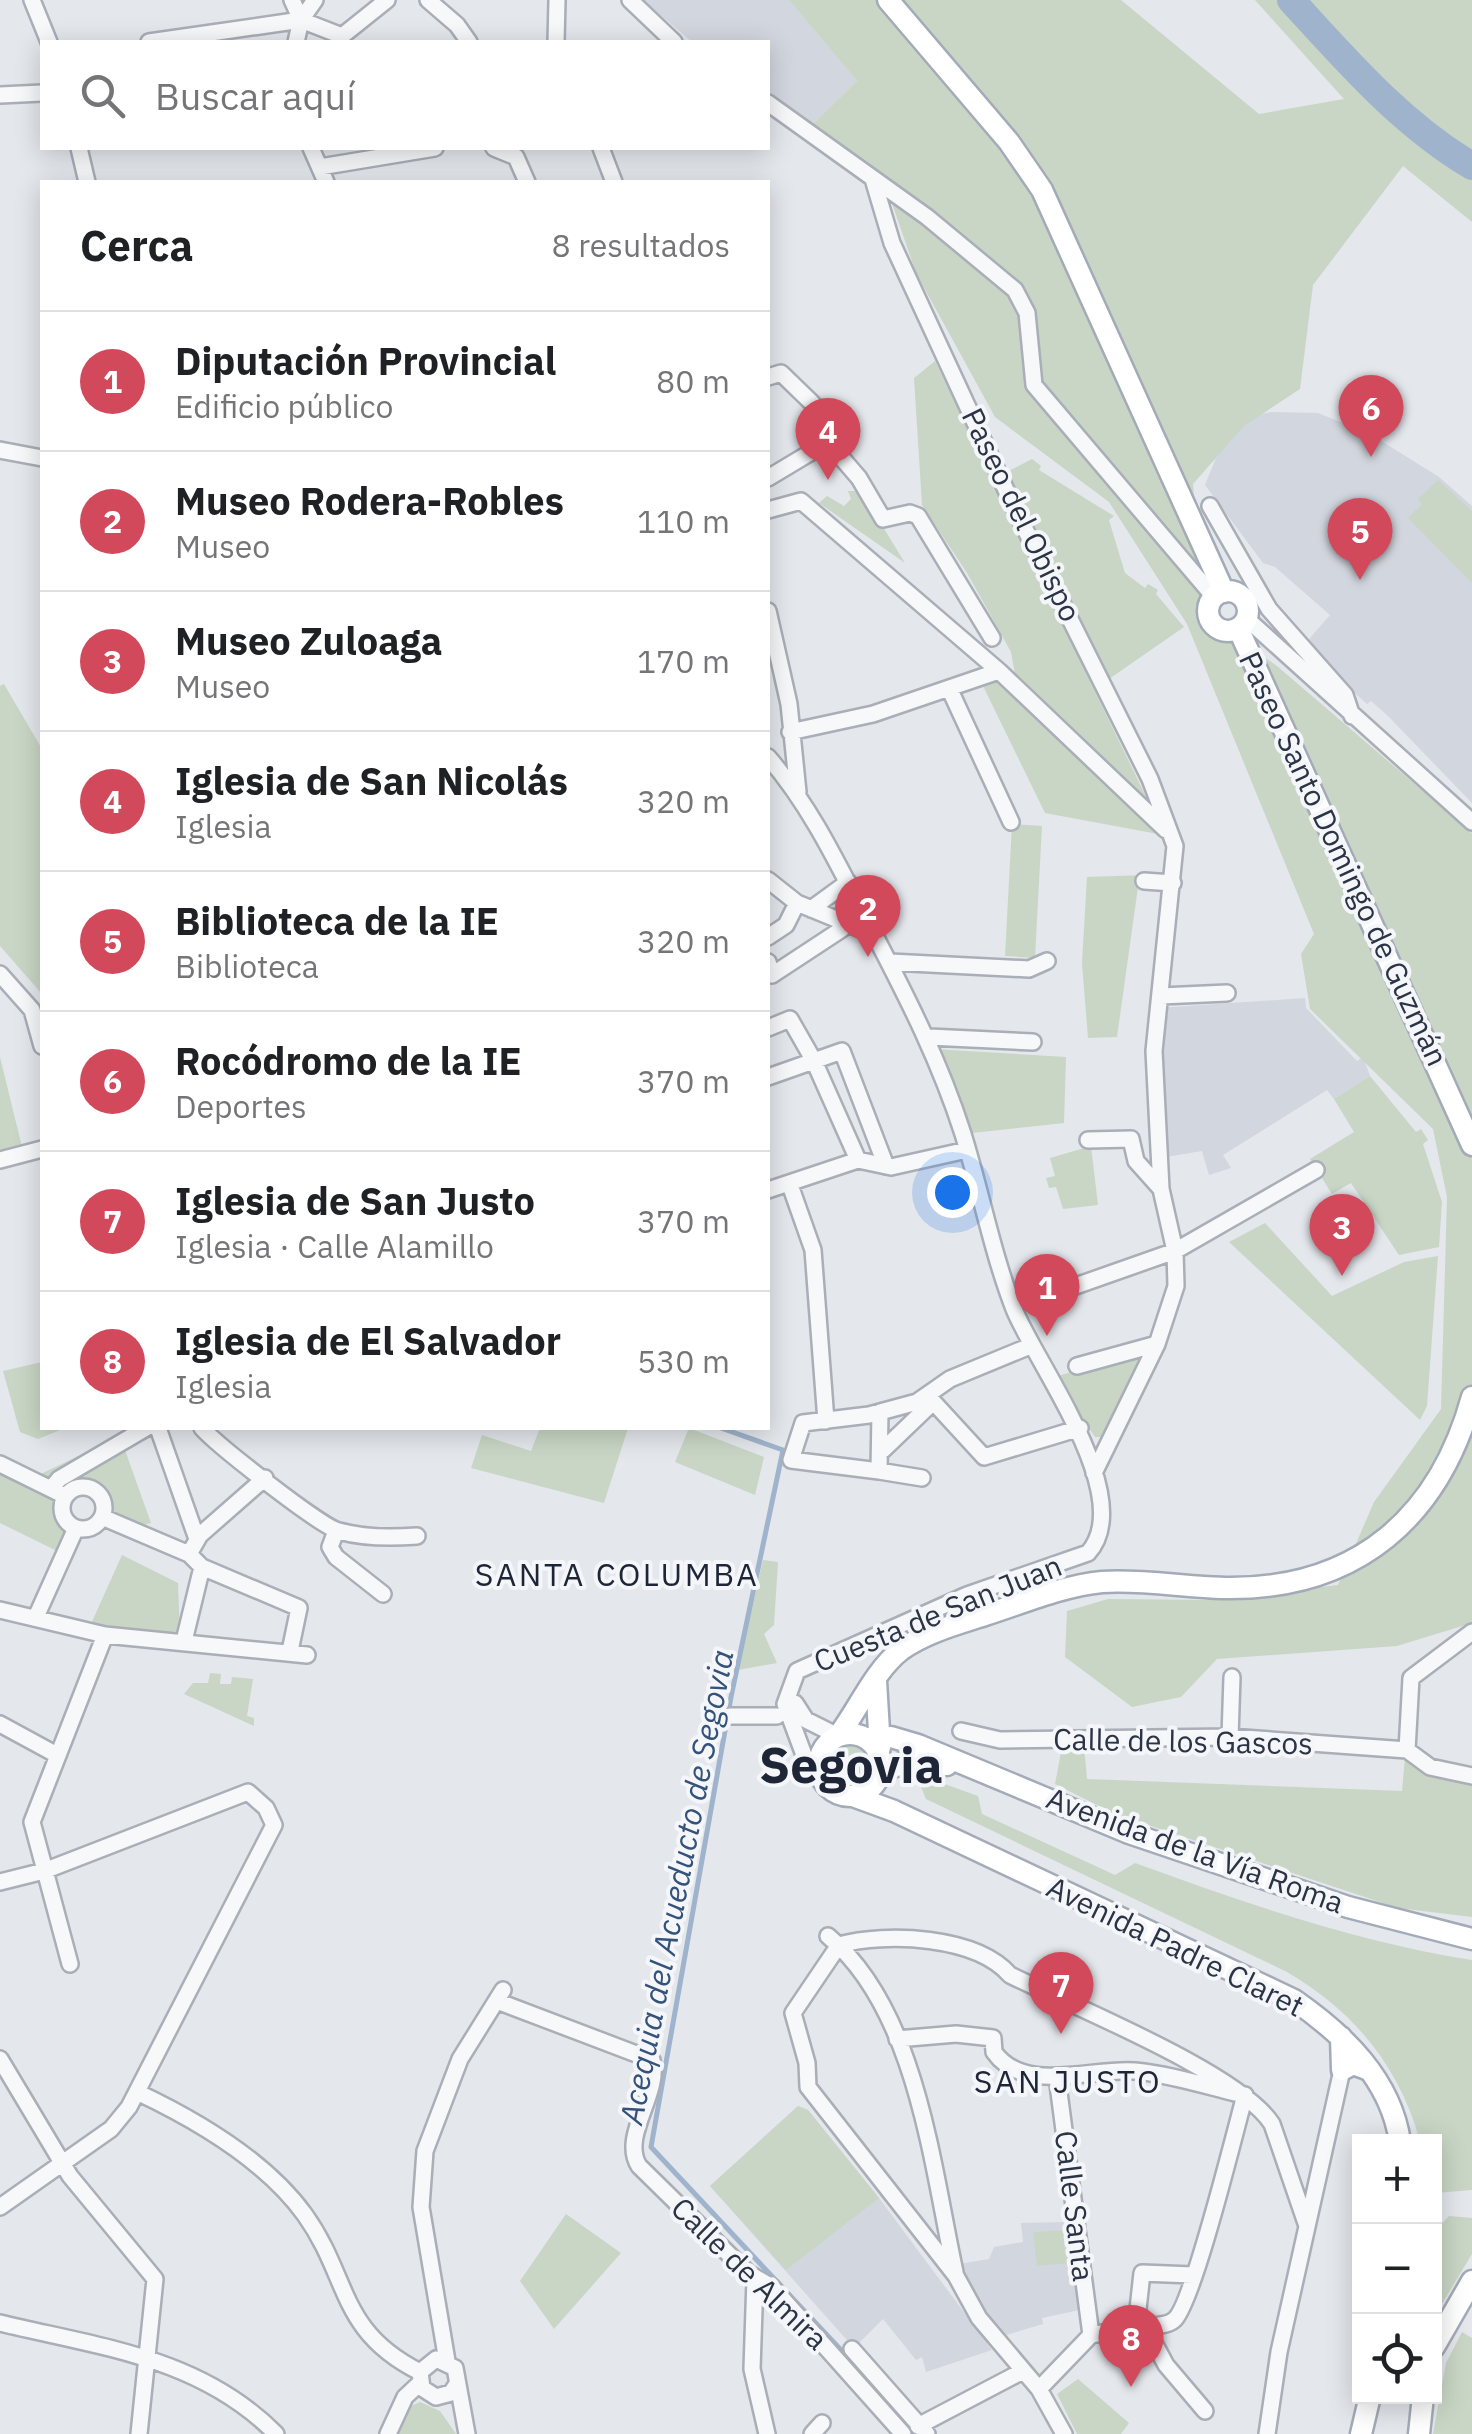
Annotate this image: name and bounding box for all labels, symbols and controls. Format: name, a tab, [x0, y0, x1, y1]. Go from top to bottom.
search box	[40, 40, 770, 150]
icon: search	[75, 68, 130, 123]
text: Buscar aquí	[155, 71, 356, 120]
text: Cerca	[80, 218, 193, 273]
text: 8 resultados	[551, 224, 730, 266]
text: Diputación Provincial	[175, 336, 556, 385]
text: 1	[103, 360, 122, 402]
text: 80 m	[656, 360, 730, 402]
pin: 6	[1338, 374, 1404, 457]
text: Edificio público	[175, 385, 393, 427]
pin: 4	[796, 398, 860, 480]
street label: Paseo del Obispo	[954, 401, 1091, 628]
text: Museo Rodera-Robles	[175, 476, 564, 525]
pin: 5	[1328, 498, 1392, 580]
text: 2	[103, 500, 122, 542]
text: 110 m	[637, 500, 730, 542]
text: Museo	[175, 525, 270, 567]
text: Museo Zuloaga	[175, 616, 442, 665]
text: 3	[103, 640, 122, 682]
text: 170 m	[637, 640, 730, 682]
street label: Paseo Santo Domingo de Guzmán	[1231, 645, 1458, 1072]
text: Museo	[175, 665, 270, 707]
text: Iglesia de San Nicolás	[175, 756, 568, 805]
text: 4	[103, 780, 122, 822]
text: 320 m	[637, 780, 730, 822]
text: Iglesia	[175, 805, 272, 847]
pin: 2	[836, 874, 900, 957]
text: Biblioteca de la IE	[175, 896, 499, 945]
text: 5	[103, 920, 122, 962]
text: 320 m	[637, 920, 730, 962]
text: Biblioteca	[175, 945, 319, 987]
text: Rocódromo de la IE	[175, 1036, 521, 1085]
text: 6	[103, 1060, 122, 1102]
text: 370 m	[637, 1060, 730, 1102]
text: Deportes	[175, 1085, 307, 1127]
your location	[927, 1167, 978, 1218]
text: Iglesia de San Justo	[175, 1176, 535, 1225]
pin: 3	[1310, 1194, 1374, 1276]
text: 7	[103, 1200, 122, 1242]
text: 370 m	[637, 1200, 730, 1242]
text: Iglesia · Calle Alamillo	[175, 1225, 494, 1267]
pin: 1	[1014, 1254, 1080, 1336]
text: Iglesia de El Salvador	[175, 1316, 561, 1365]
text: 8	[103, 1340, 122, 1382]
text: 530 m	[637, 1340, 730, 1382]
text: Iglesia	[175, 1365, 272, 1407]
street label: Cuesta de San Juan	[808, 1545, 1067, 1680]
district label: SANTA COLUMBA	[475, 1553, 759, 1595]
water label: Acequia del Acueducto de Segovia	[609, 1646, 743, 2129]
street label: Calle de los Gascos	[1053, 1719, 1313, 1762]
district label: Segovia	[759, 1732, 943, 1797]
street label: Avenida de la Vía Roma	[1042, 1778, 1349, 1922]
street label: Avenida Padre Claret	[1041, 1867, 1311, 2025]
pin: 7	[1028, 1952, 1094, 2034]
district label: SAN JUSTO	[974, 2060, 1162, 2102]
street label: Calle Santa	[1047, 2128, 1104, 2283]
map controls	[1352, 2134, 1442, 2404]
button: +	[1352, 2134, 1442, 2224]
street label: Calle de Almira	[663, 2188, 837, 2358]
button: −	[1352, 2224, 1442, 2314]
pin: 8	[1098, 2304, 1164, 2387]
button: locate	[1352, 2314, 1442, 2404]

